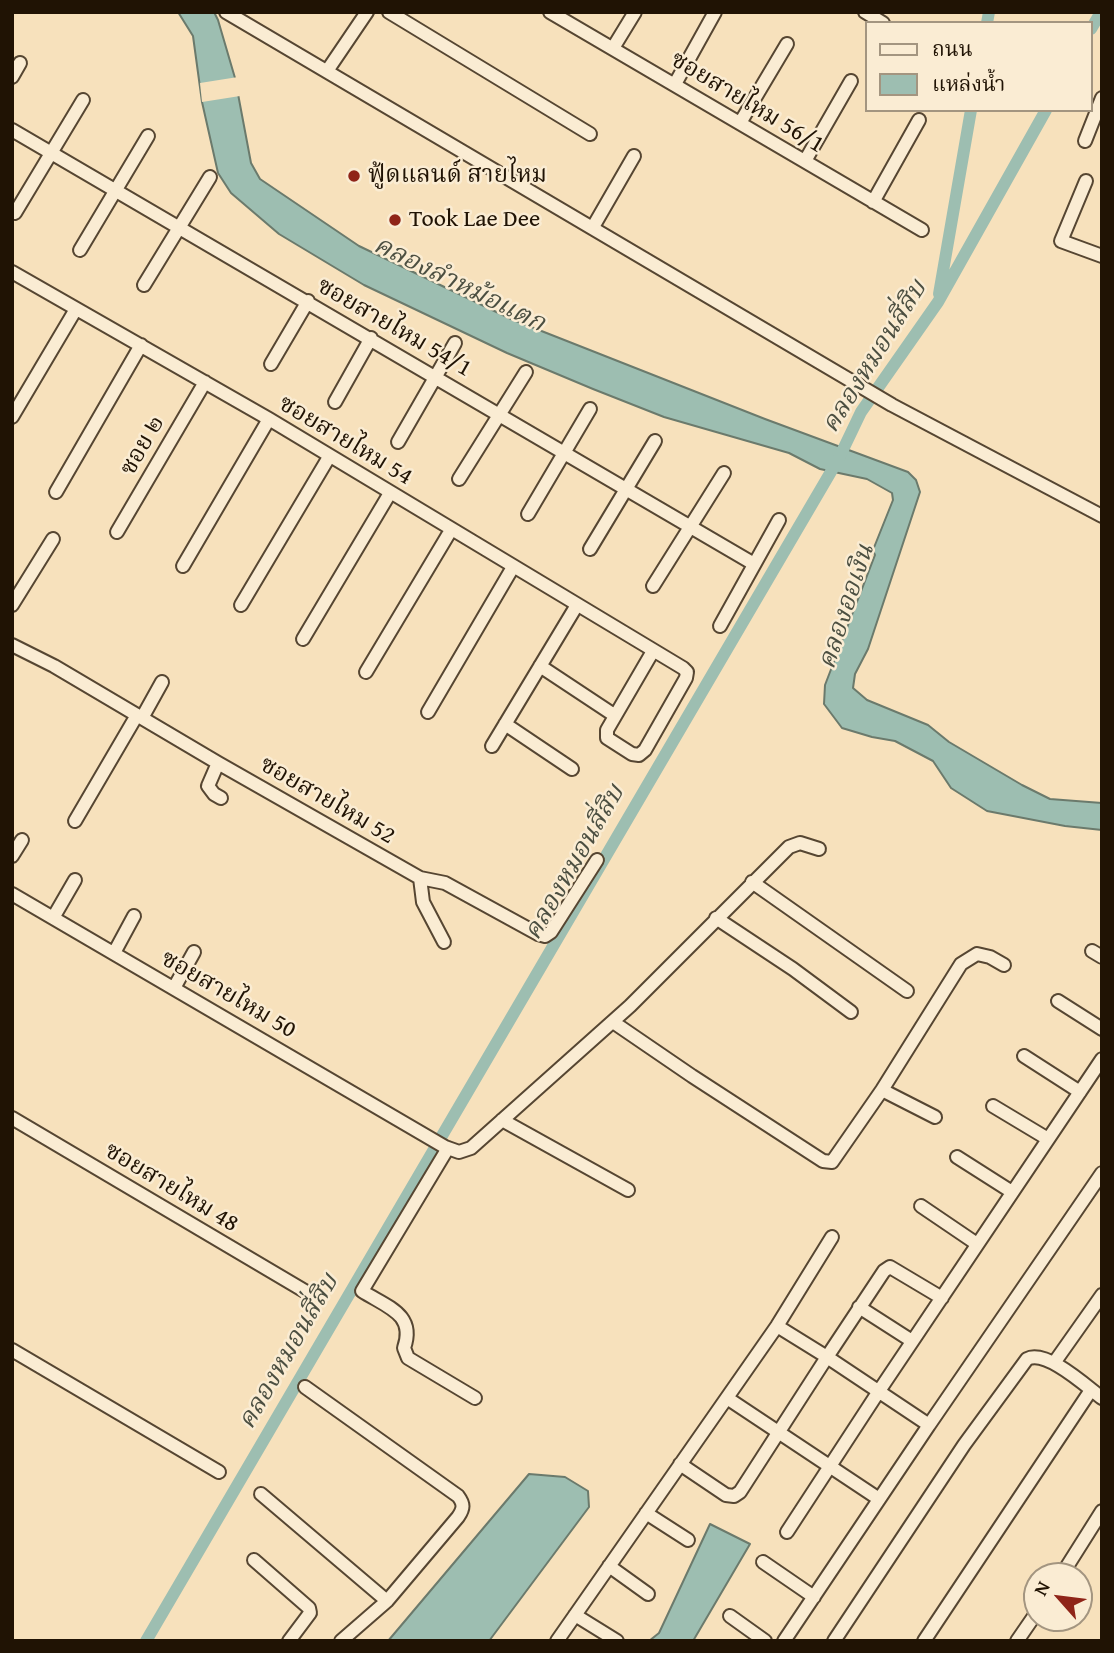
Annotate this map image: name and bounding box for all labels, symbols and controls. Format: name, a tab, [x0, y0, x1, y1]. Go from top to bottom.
legend	[866, 21, 1093, 112]
text: ถนน	[932, 33, 973, 64]
street label: ซอยสายไหม 56/1	[665, 46, 829, 160]
text: แหล่งน้ำ	[932, 68, 1005, 99]
place label: ฟู้ดแลนด์ สายไหม	[368, 162, 547, 190]
marker: ฟู้ดแลนด์ สายไหม	[346, 168, 362, 184]
place label: Took Lae Dee	[409, 206, 540, 234]
marker: Took Lae Dee	[387, 212, 403, 228]
water label: คลองลำหม้อแตก	[368, 230, 550, 340]
street label: ซอยสายไหม 54/1	[311, 272, 477, 384]
water label: คลองหมอนสี่สิบ	[816, 275, 934, 439]
street label: ซอยสายไหม 54	[273, 390, 417, 492]
street label: ซอย ๒	[114, 411, 172, 481]
water label: คลองออเงิน	[812, 541, 882, 673]
street label: ซอยสายไหม 52	[254, 751, 400, 851]
water label: คลองหมอนสี่สิบ	[518, 780, 632, 946]
street label: ซอยสายไหม 50	[155, 945, 301, 1045]
street label: ซอยสายไหม 48	[99, 1137, 243, 1239]
water label: คลองหมอนสี่สิบ	[232, 1269, 346, 1435]
north arrow	[1023, 1562, 1093, 1632]
text: N	[1026, 1576, 1057, 1600]

